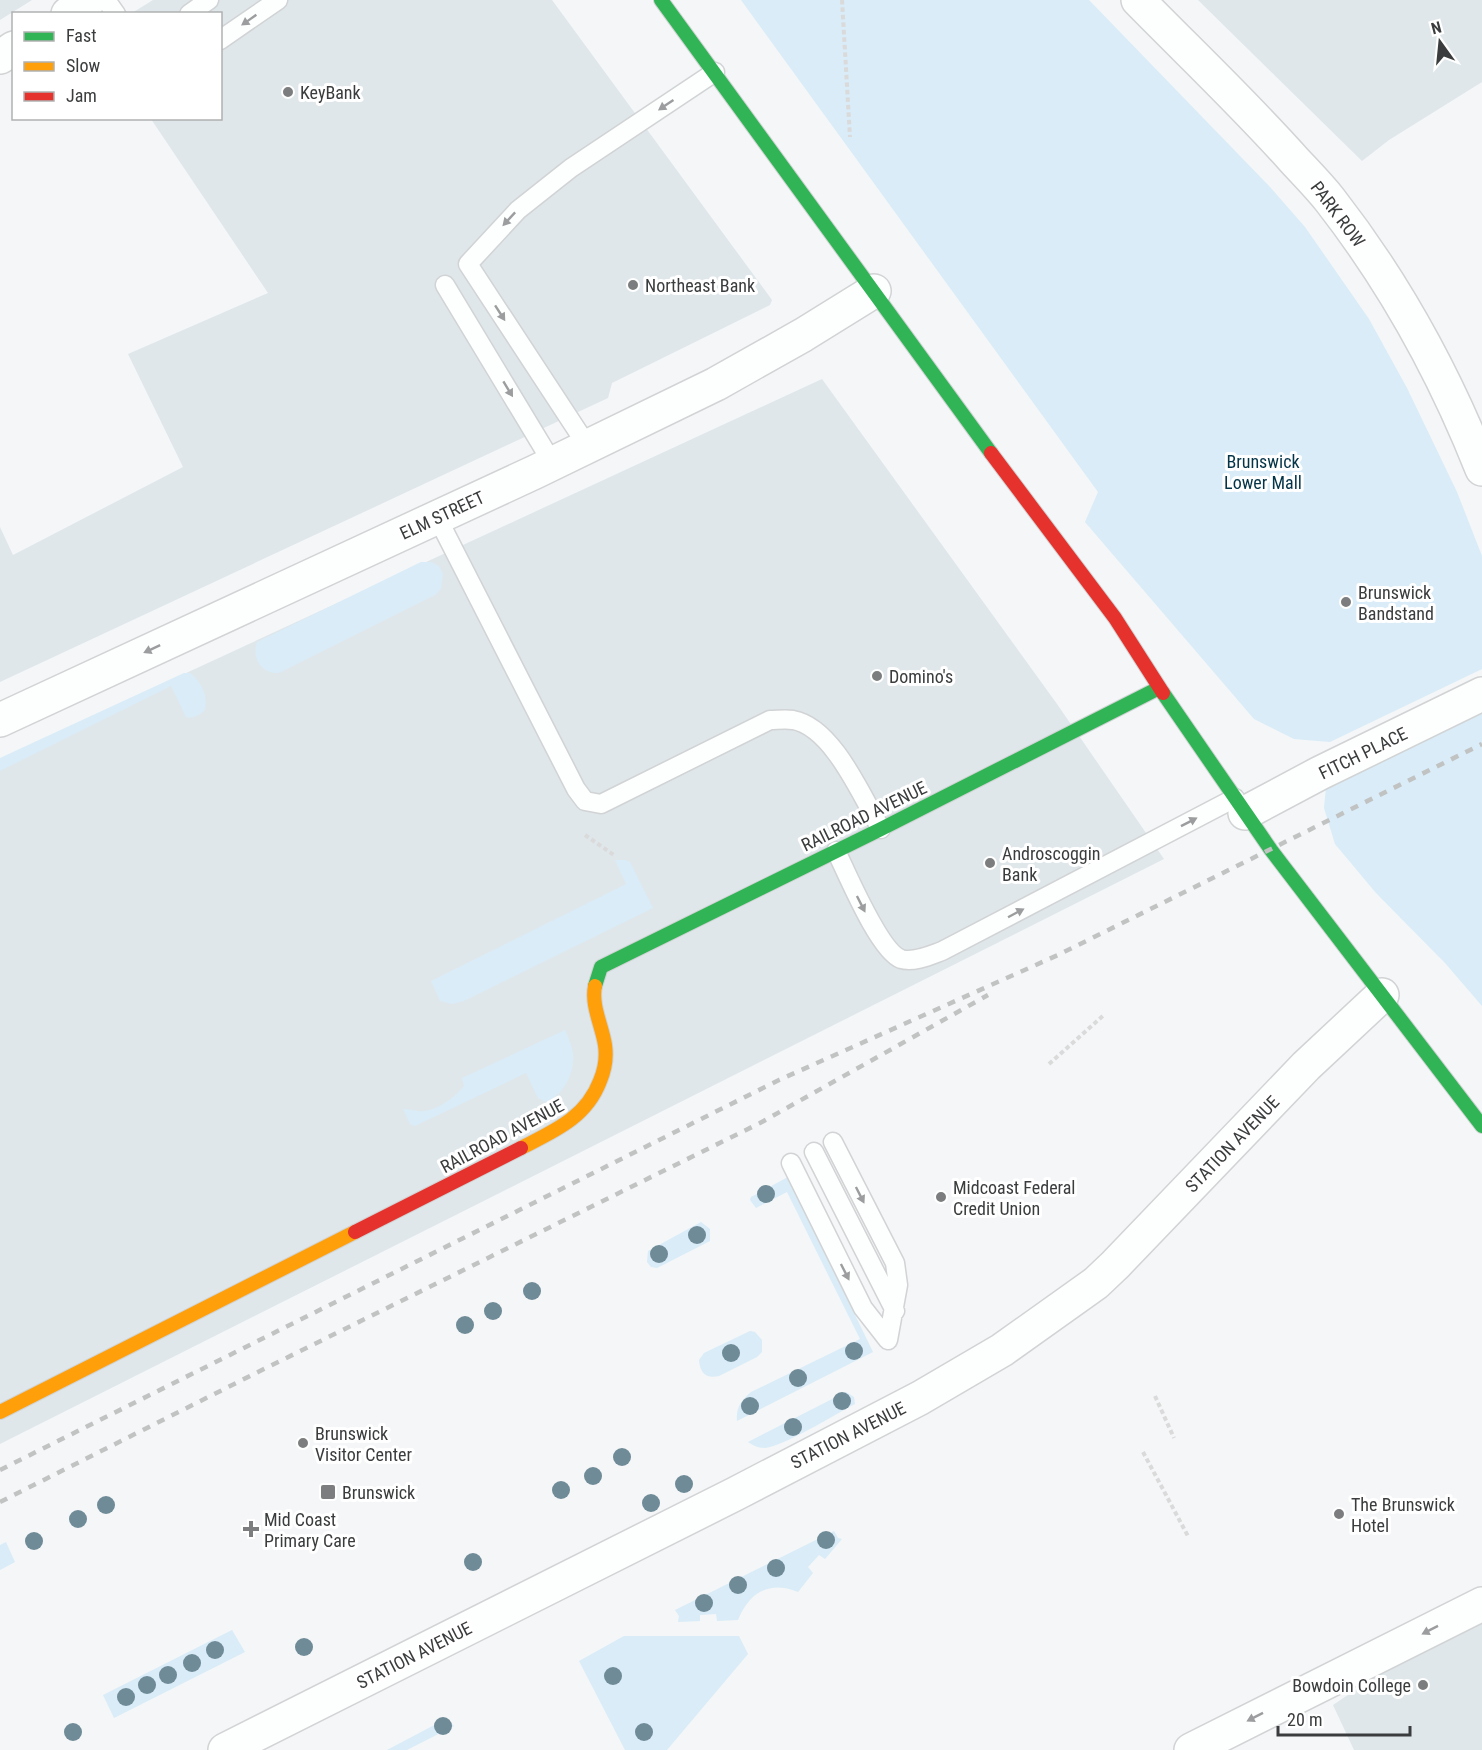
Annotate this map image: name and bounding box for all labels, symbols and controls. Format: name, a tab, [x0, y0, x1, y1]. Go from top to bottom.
legend	[12, 12, 222, 120]
north arrow	[1410, 12, 1470, 72]
one-way arrow	[242, 14, 258, 26]
text: N	[1429, 18, 1443, 38]
text: Fast	[66, 25, 97, 46]
text: Slow	[66, 55, 101, 76]
place label: KeyBank	[300, 82, 361, 103]
text: Jam	[66, 85, 97, 106]
marker: KeyBank	[281, 85, 295, 99]
one-way arrow	[658, 99, 674, 110]
street label: PARK ROW	[1307, 177, 1370, 251]
one-way arrow	[502, 212, 516, 227]
place label: Northeast Bank	[645, 275, 755, 296]
marker: Northeast Bank	[626, 278, 640, 292]
one-way arrow	[494, 305, 505, 321]
one-way arrow	[502, 381, 513, 397]
park label: Brunswick Lower Mall	[1224, 451, 1302, 493]
street label: ELM STREET	[396, 486, 488, 544]
place label: Brunswick Bandstand	[1358, 582, 1434, 624]
marker: Brunswick Bandstand	[1339, 595, 1353, 609]
one-way arrow	[143, 644, 161, 654]
place label: Domino's	[889, 666, 953, 687]
marker: Domino's	[870, 669, 884, 683]
street label: FITCH PLACE	[1315, 723, 1411, 783]
street label: RAILROAD AVENUE	[798, 777, 930, 855]
one-way arrow	[1181, 817, 1198, 827]
place label: Androscoggin Bank	[1002, 843, 1101, 885]
marker: Androscoggin Bank	[983, 856, 997, 870]
one-way arrow	[857, 895, 866, 912]
one-way arrow	[1008, 908, 1025, 917]
street label: STATION AVENUE	[1181, 1091, 1283, 1197]
street label: RAILROAD AVENUE	[437, 1095, 567, 1177]
place label: Midcoast Federal Credit Union	[953, 1177, 1075, 1219]
one-way arrow	[855, 1186, 864, 1203]
marker: Midcoast Federal Credit Union	[934, 1190, 948, 1204]
one-way arrow	[840, 1263, 850, 1280]
street label: STATION AVENUE	[787, 1397, 909, 1473]
place label: Brunswick Visitor Center	[315, 1423, 412, 1465]
marker: Brunswick Visitor Center	[296, 1436, 310, 1450]
place label: Brunswick	[342, 1482, 415, 1503]
marker: Brunswick	[319, 1483, 337, 1501]
place label: The Brunswick Hotel	[1351, 1494, 1455, 1536]
marker: The Brunswick Hotel	[1332, 1507, 1346, 1521]
place label: Mid Coast Primary Care	[264, 1509, 356, 1551]
marker: Mid Coast Primary Care	[242, 1520, 260, 1538]
street label: STATION AVENUE	[353, 1617, 475, 1693]
one-way arrow	[1421, 1625, 1438, 1635]
place label: Bowdoin College	[1292, 1675, 1411, 1696]
marker: Bowdoin College	[1416, 1678, 1430, 1692]
scale bar	[1278, 1699, 1410, 1737]
text: 20 m	[1287, 1709, 1322, 1730]
one-way arrow	[1247, 1712, 1264, 1722]

